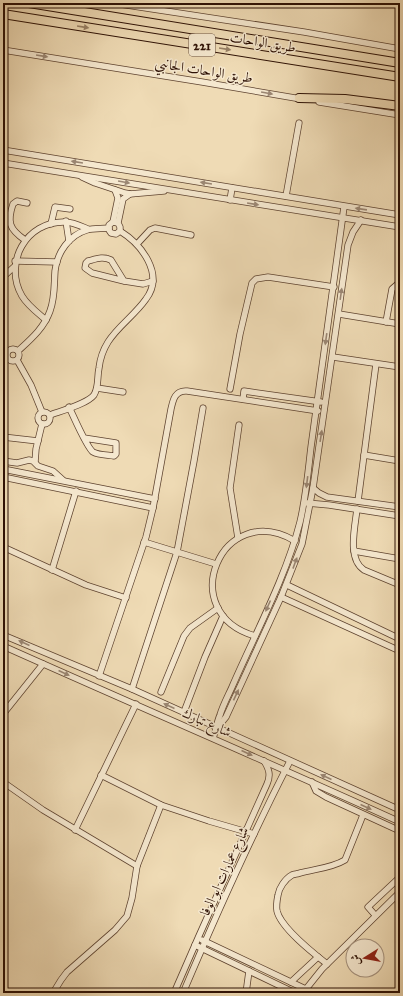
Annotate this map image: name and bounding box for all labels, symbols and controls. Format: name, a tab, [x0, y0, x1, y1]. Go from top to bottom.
one-way arrow	[77, 24, 89, 30]
street label: طريق الواحات	[229, 29, 297, 56]
road number: 221	[189, 34, 215, 56]
one-way arrow	[219, 46, 231, 52]
one-way arrow	[35, 53, 48, 59]
street label: طريق الواحات الجانبي	[153, 54, 254, 91]
one-way arrow	[260, 90, 273, 96]
one-way arrow	[71, 159, 83, 165]
one-way arrow	[118, 180, 131, 186]
one-way arrow	[199, 180, 212, 186]
one-way arrow	[247, 201, 259, 207]
one-way arrow	[355, 206, 368, 212]
one-way arrow	[338, 288, 345, 300]
one-way arrow	[323, 333, 329, 346]
one-way arrow	[318, 430, 324, 442]
one-way arrow	[304, 476, 310, 488]
one-way arrow	[292, 557, 298, 569]
one-way arrow	[265, 600, 271, 612]
one-way arrow	[19, 640, 30, 646]
one-way arrow	[58, 670, 70, 676]
one-way arrow	[233, 689, 239, 701]
one-way arrow	[164, 703, 175, 709]
street label: شارع تبارك	[178, 704, 234, 744]
one-way arrow	[242, 751, 254, 757]
one-way arrow	[319, 774, 331, 780]
one-way arrow	[360, 804, 372, 810]
street label: شارع عمارات ابو الوفا	[196, 824, 255, 920]
north arrow	[345, 938, 385, 978]
text: ش	[348, 953, 363, 966]

